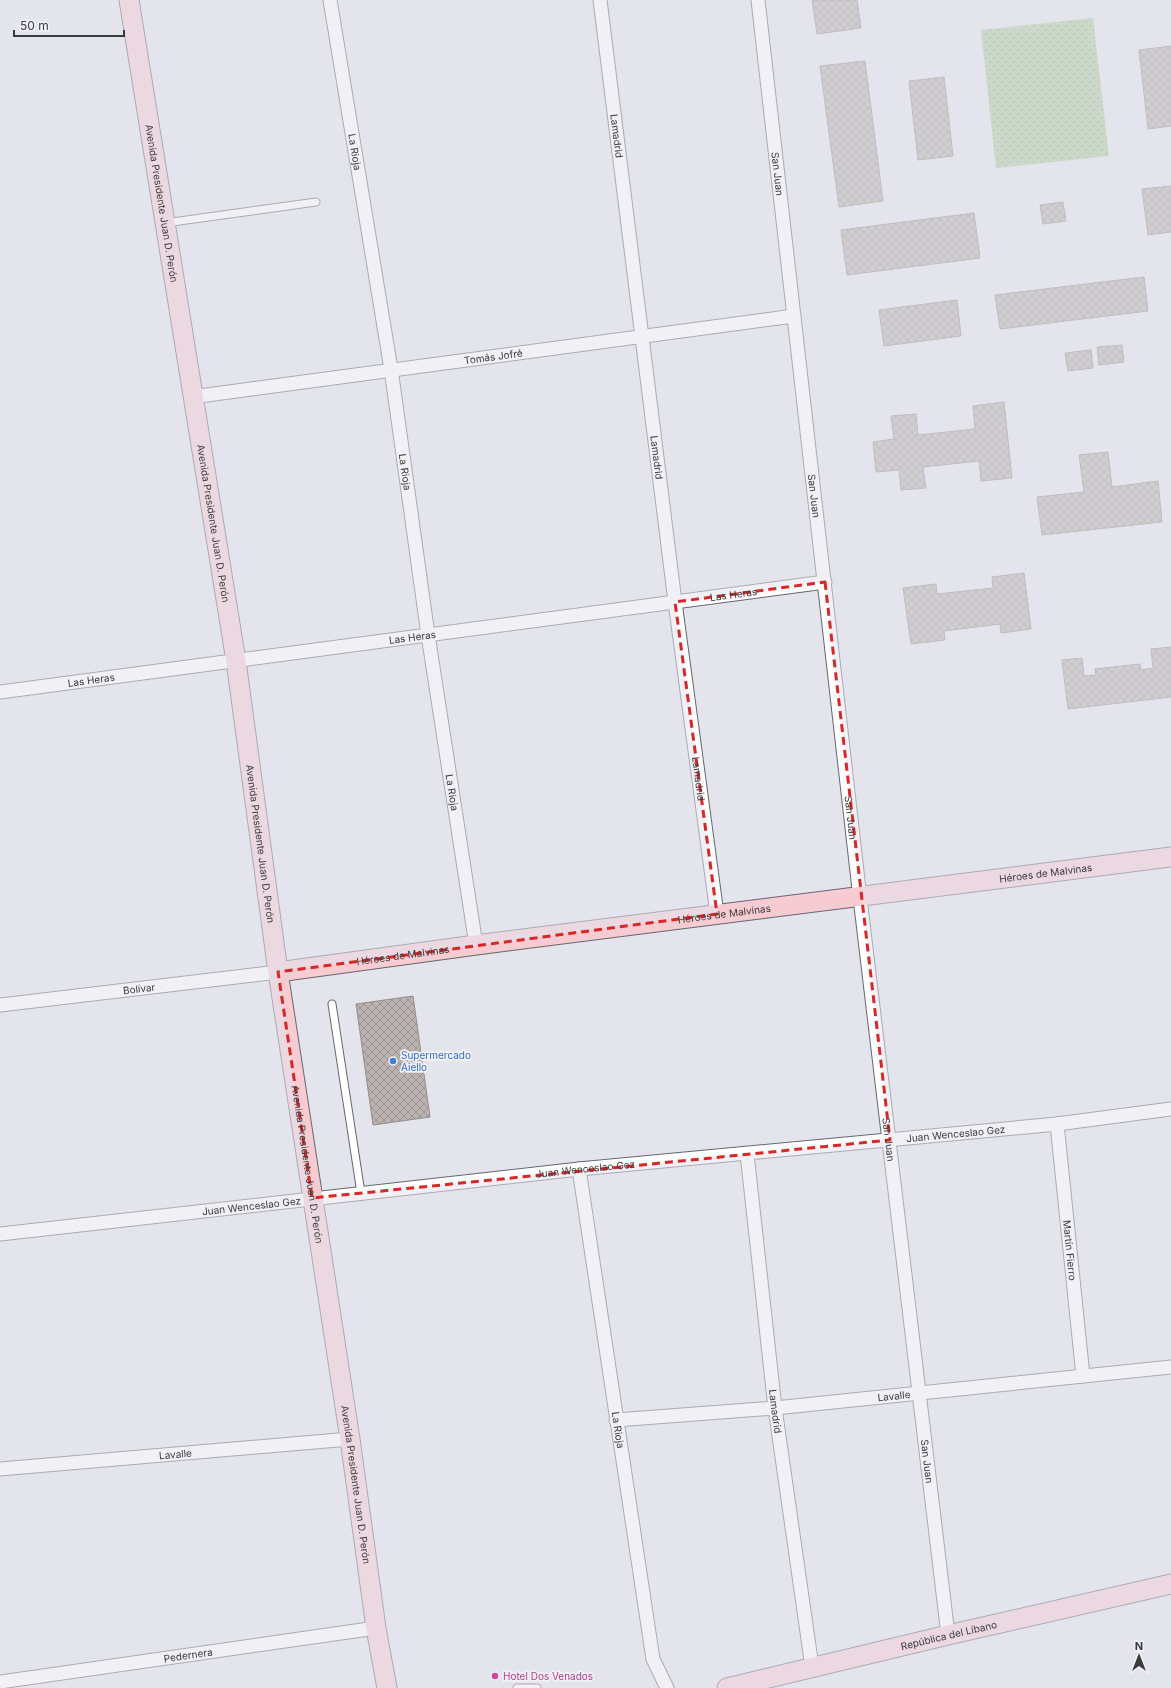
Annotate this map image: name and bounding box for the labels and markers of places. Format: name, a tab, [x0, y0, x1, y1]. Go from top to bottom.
place label: Supermercado Aiello	[401, 1049, 471, 1073]
marker: Supermercado Aiello	[388, 1056, 398, 1066]
place label: Hotel Dos Venados	[503, 1670, 593, 1682]
marker: Hotel Dos Venados	[490, 1671, 500, 1681]

